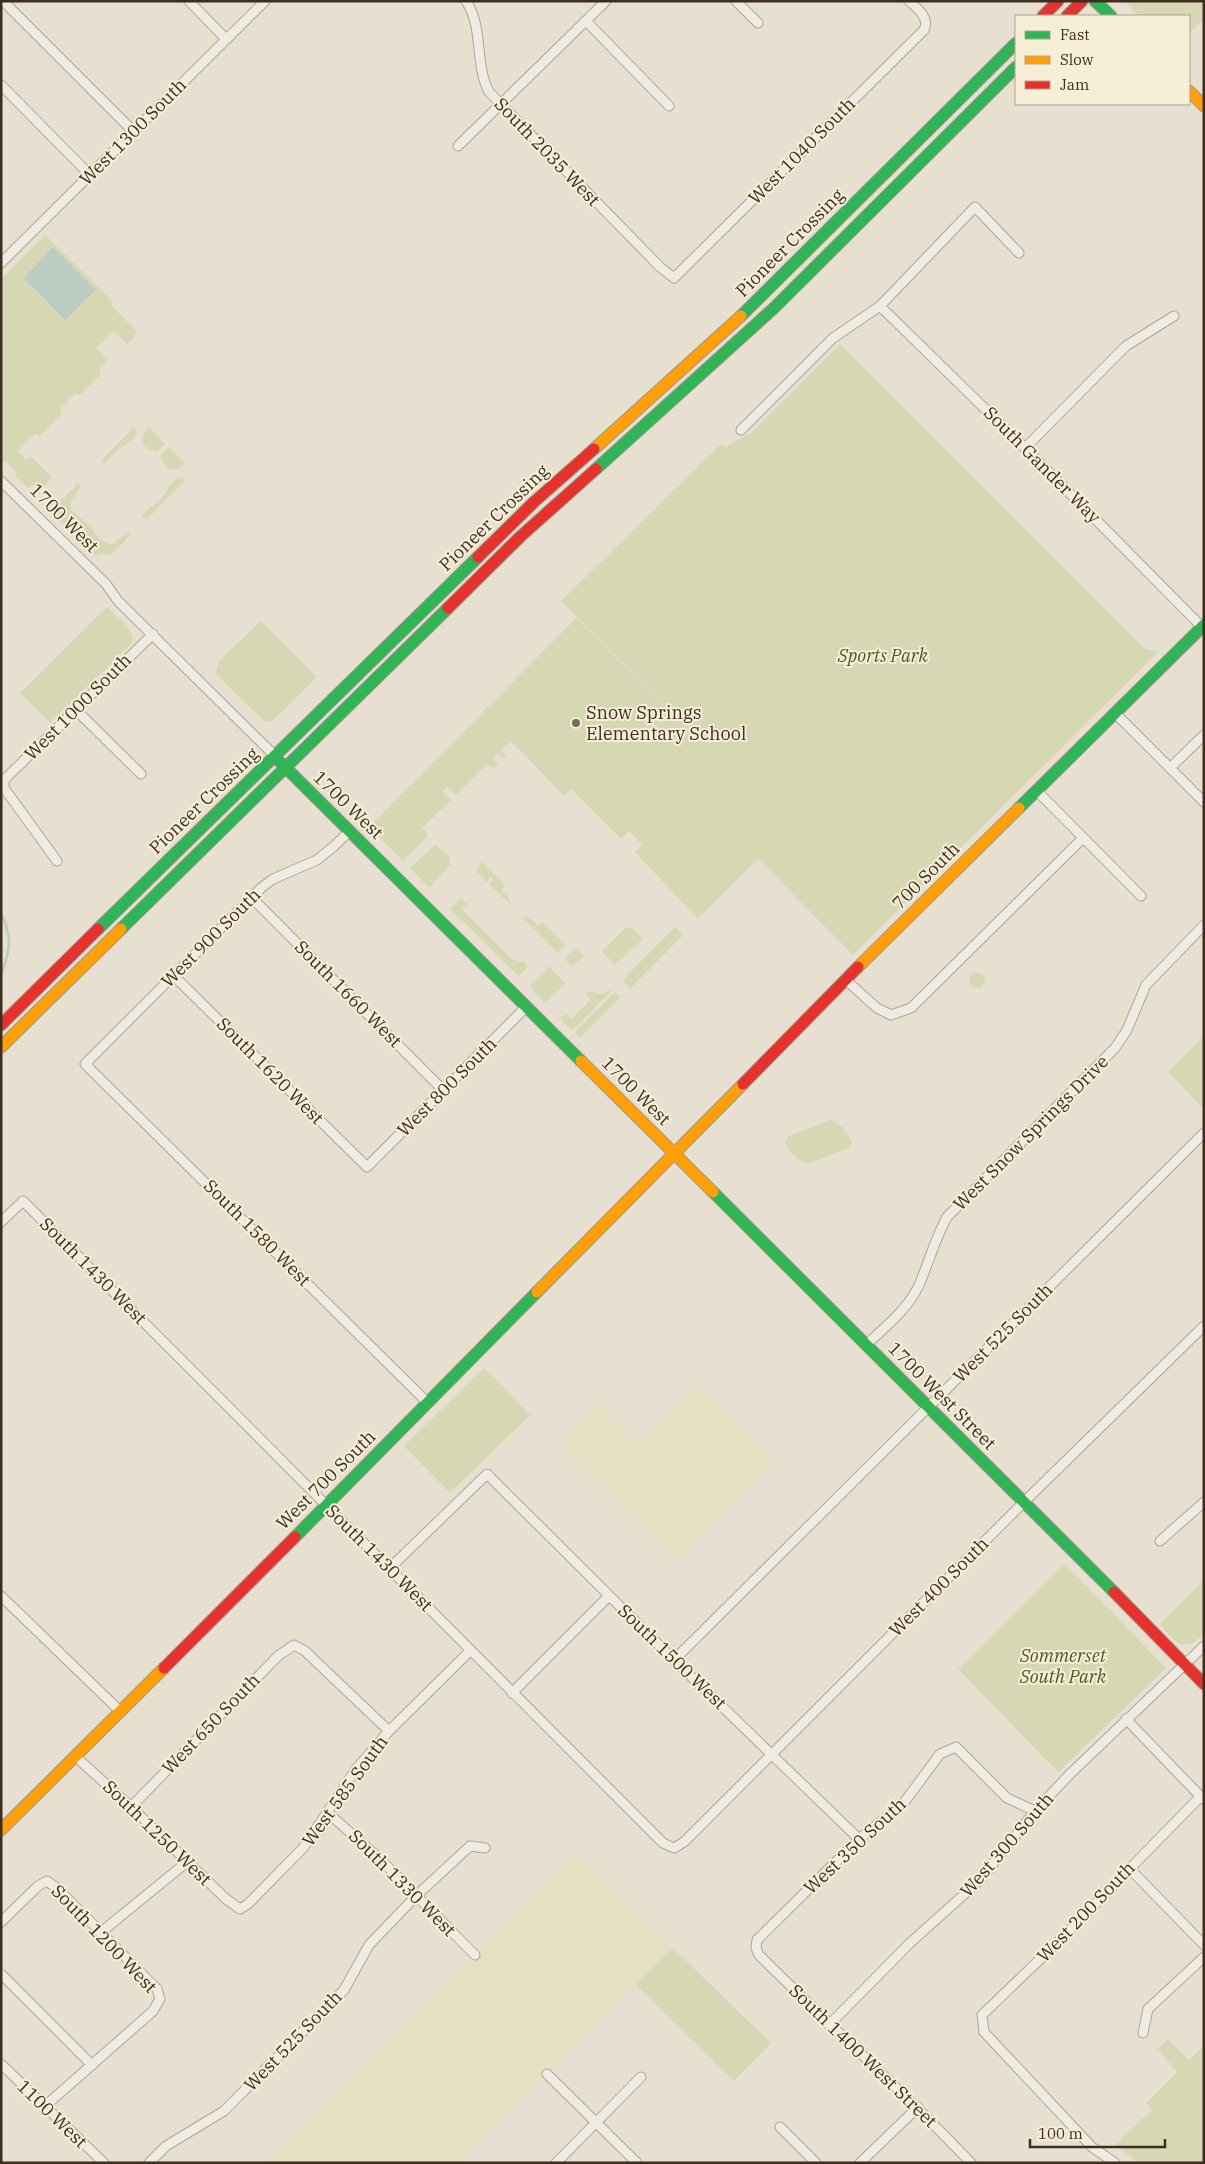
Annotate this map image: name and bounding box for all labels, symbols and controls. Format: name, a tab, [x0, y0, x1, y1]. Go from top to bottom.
legend	[1015, 15, 1190, 105]
text: Fast	[1060, 25, 1090, 44]
text: Slow	[1060, 50, 1094, 69]
street label: West 1300 South	[74, 73, 191, 190]
text: Jam	[1060, 75, 1089, 94]
street label: South 2035 West	[490, 92, 605, 211]
street label: West 1040 South	[743, 92, 860, 209]
street label: Pioneer Crossing	[731, 183, 849, 302]
street label: South Gander Way	[979, 401, 1106, 528]
street label: Pioneer Crossing	[434, 459, 554, 576]
street label: 1700 West	[25, 478, 104, 557]
park label: Sports Park	[837, 644, 929, 667]
street label: West 1000 South	[19, 648, 136, 765]
place label: Snow Springs Elementary School	[586, 701, 746, 745]
marker: Snow Springs Elementary School	[570, 717, 582, 729]
street label: Pioneer Crossing	[144, 742, 264, 859]
street label: 1700 West	[308, 766, 388, 844]
street label: 700 South	[887, 837, 964, 914]
street label: West 900 South	[156, 883, 265, 992]
street label: South 1660 West	[290, 935, 407, 1052]
street label: South 1620 West	[212, 1012, 329, 1129]
street label: West 800 South	[392, 1032, 501, 1141]
street label: West Snow Springs Drive	[948, 1050, 1113, 1215]
street label: 1700 West	[597, 1051, 676, 1130]
street label: South 1580 West	[199, 1174, 316, 1291]
street label: South 1430 West	[35, 1212, 152, 1329]
street label: West 525 South	[948, 1278, 1057, 1387]
street label: 1700 West Street	[884, 1337, 1001, 1454]
street label: West 700 South	[271, 1425, 380, 1534]
street label: South 1430 West	[321, 1499, 438, 1616]
street label: West 400 South	[884, 1532, 993, 1641]
street label: South 1500 West	[613, 1599, 732, 1714]
park label: Sommerset South Park	[1019, 1644, 1107, 1688]
street label: West 650 South	[157, 1668, 265, 1779]
street label: West 585 South	[297, 1731, 393, 1851]
street label: South 1250 West	[98, 1775, 217, 1890]
street label: West 300 South	[955, 1788, 1058, 1902]
street label: West 350 South	[799, 1792, 911, 1899]
street label: South 1330 West	[344, 1824, 461, 1941]
street label: West 200 South	[1032, 1856, 1140, 1967]
street label: South 1200 West	[47, 1879, 162, 1998]
street label: South 1400 West Street	[784, 1979, 942, 2132]
street label: West 525 South	[239, 1985, 347, 2096]
street label: 1100 West	[12, 2075, 92, 2153]
scale bar	[1030, 2116, 1165, 2148]
text: 100 m	[1038, 2124, 1083, 2143]

